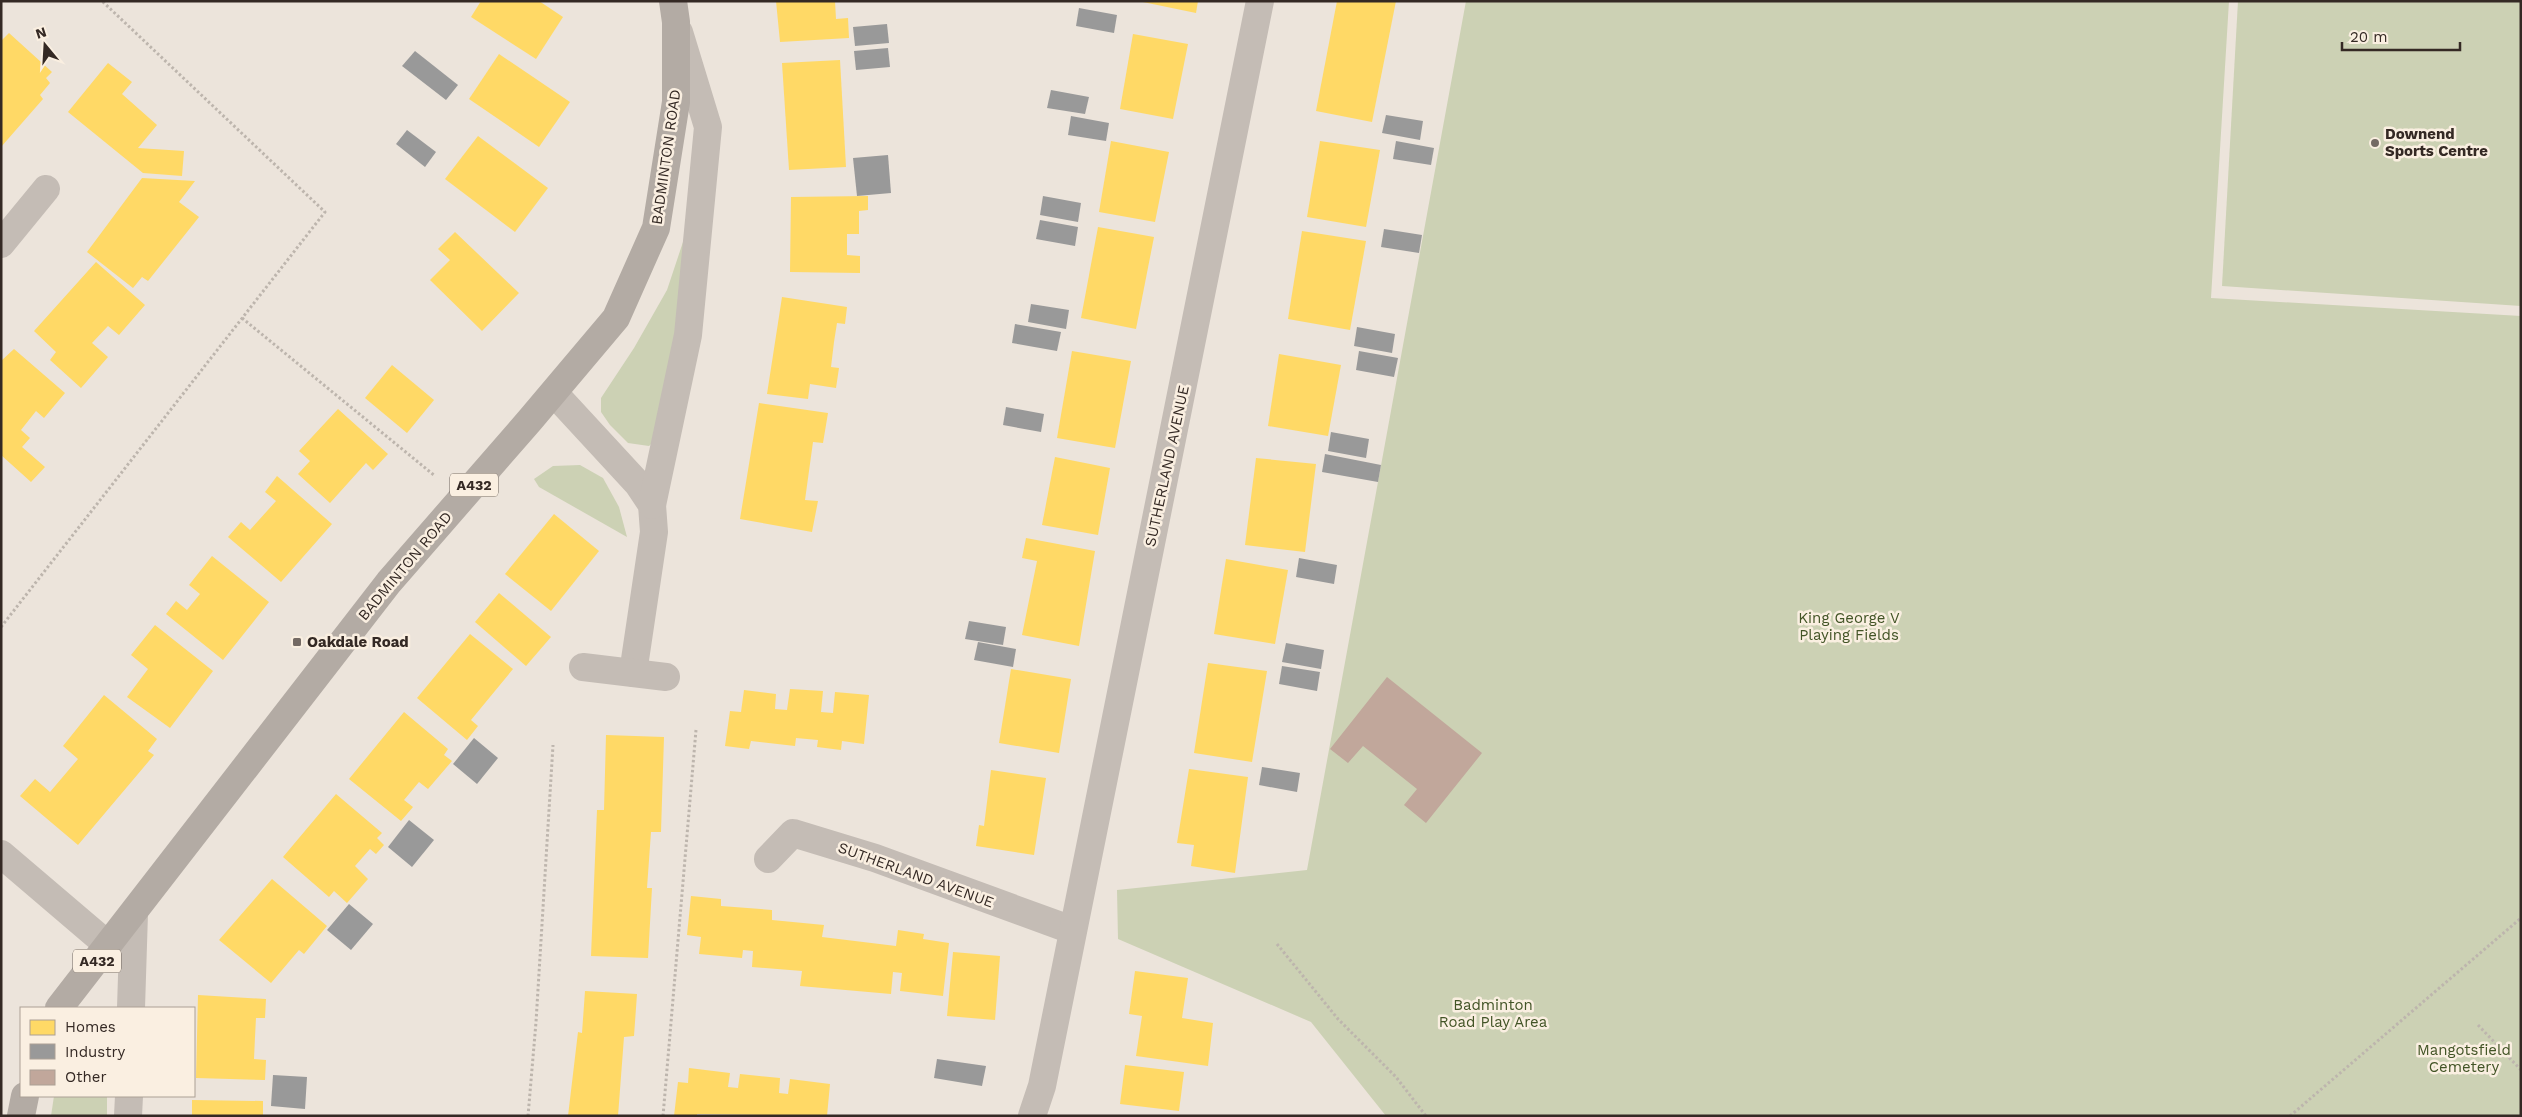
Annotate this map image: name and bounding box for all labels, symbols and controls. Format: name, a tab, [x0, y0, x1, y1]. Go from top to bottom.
north arrow	[20, 20, 70, 70]
scale bar	[2342, 20, 2460, 52]
text: N	[34, 23, 48, 42]
text: 20 m	[2350, 28, 2388, 46]
street label: BADMINTON ROAD	[648, 88, 684, 226]
place label: Downend Sports Centre	[2385, 125, 2488, 160]
marker: Downend Sports Centre	[2369, 137, 2381, 149]
street label: SUTHERLAND AVENUE	[1141, 384, 1193, 548]
road number: A432	[450, 474, 498, 496]
street label: BADMINTON ROAD	[354, 508, 456, 624]
park label: King George V Playing Fields	[1798, 609, 1900, 644]
place label: Oakdale Road	[307, 633, 409, 651]
marker: Oakdale Road	[291, 636, 303, 648]
street label: SUTHERLAND AVENUE	[836, 838, 996, 912]
road number: A432	[73, 949, 121, 972]
park label: Badminton Road Play Area	[1439, 996, 1548, 1031]
legend	[20, 1007, 195, 1097]
text: Homes	[65, 1018, 116, 1036]
park label: Mangotsfield Cemetery	[2417, 1041, 2511, 1076]
text: Industry	[65, 1043, 126, 1061]
text: Other	[65, 1068, 107, 1086]

